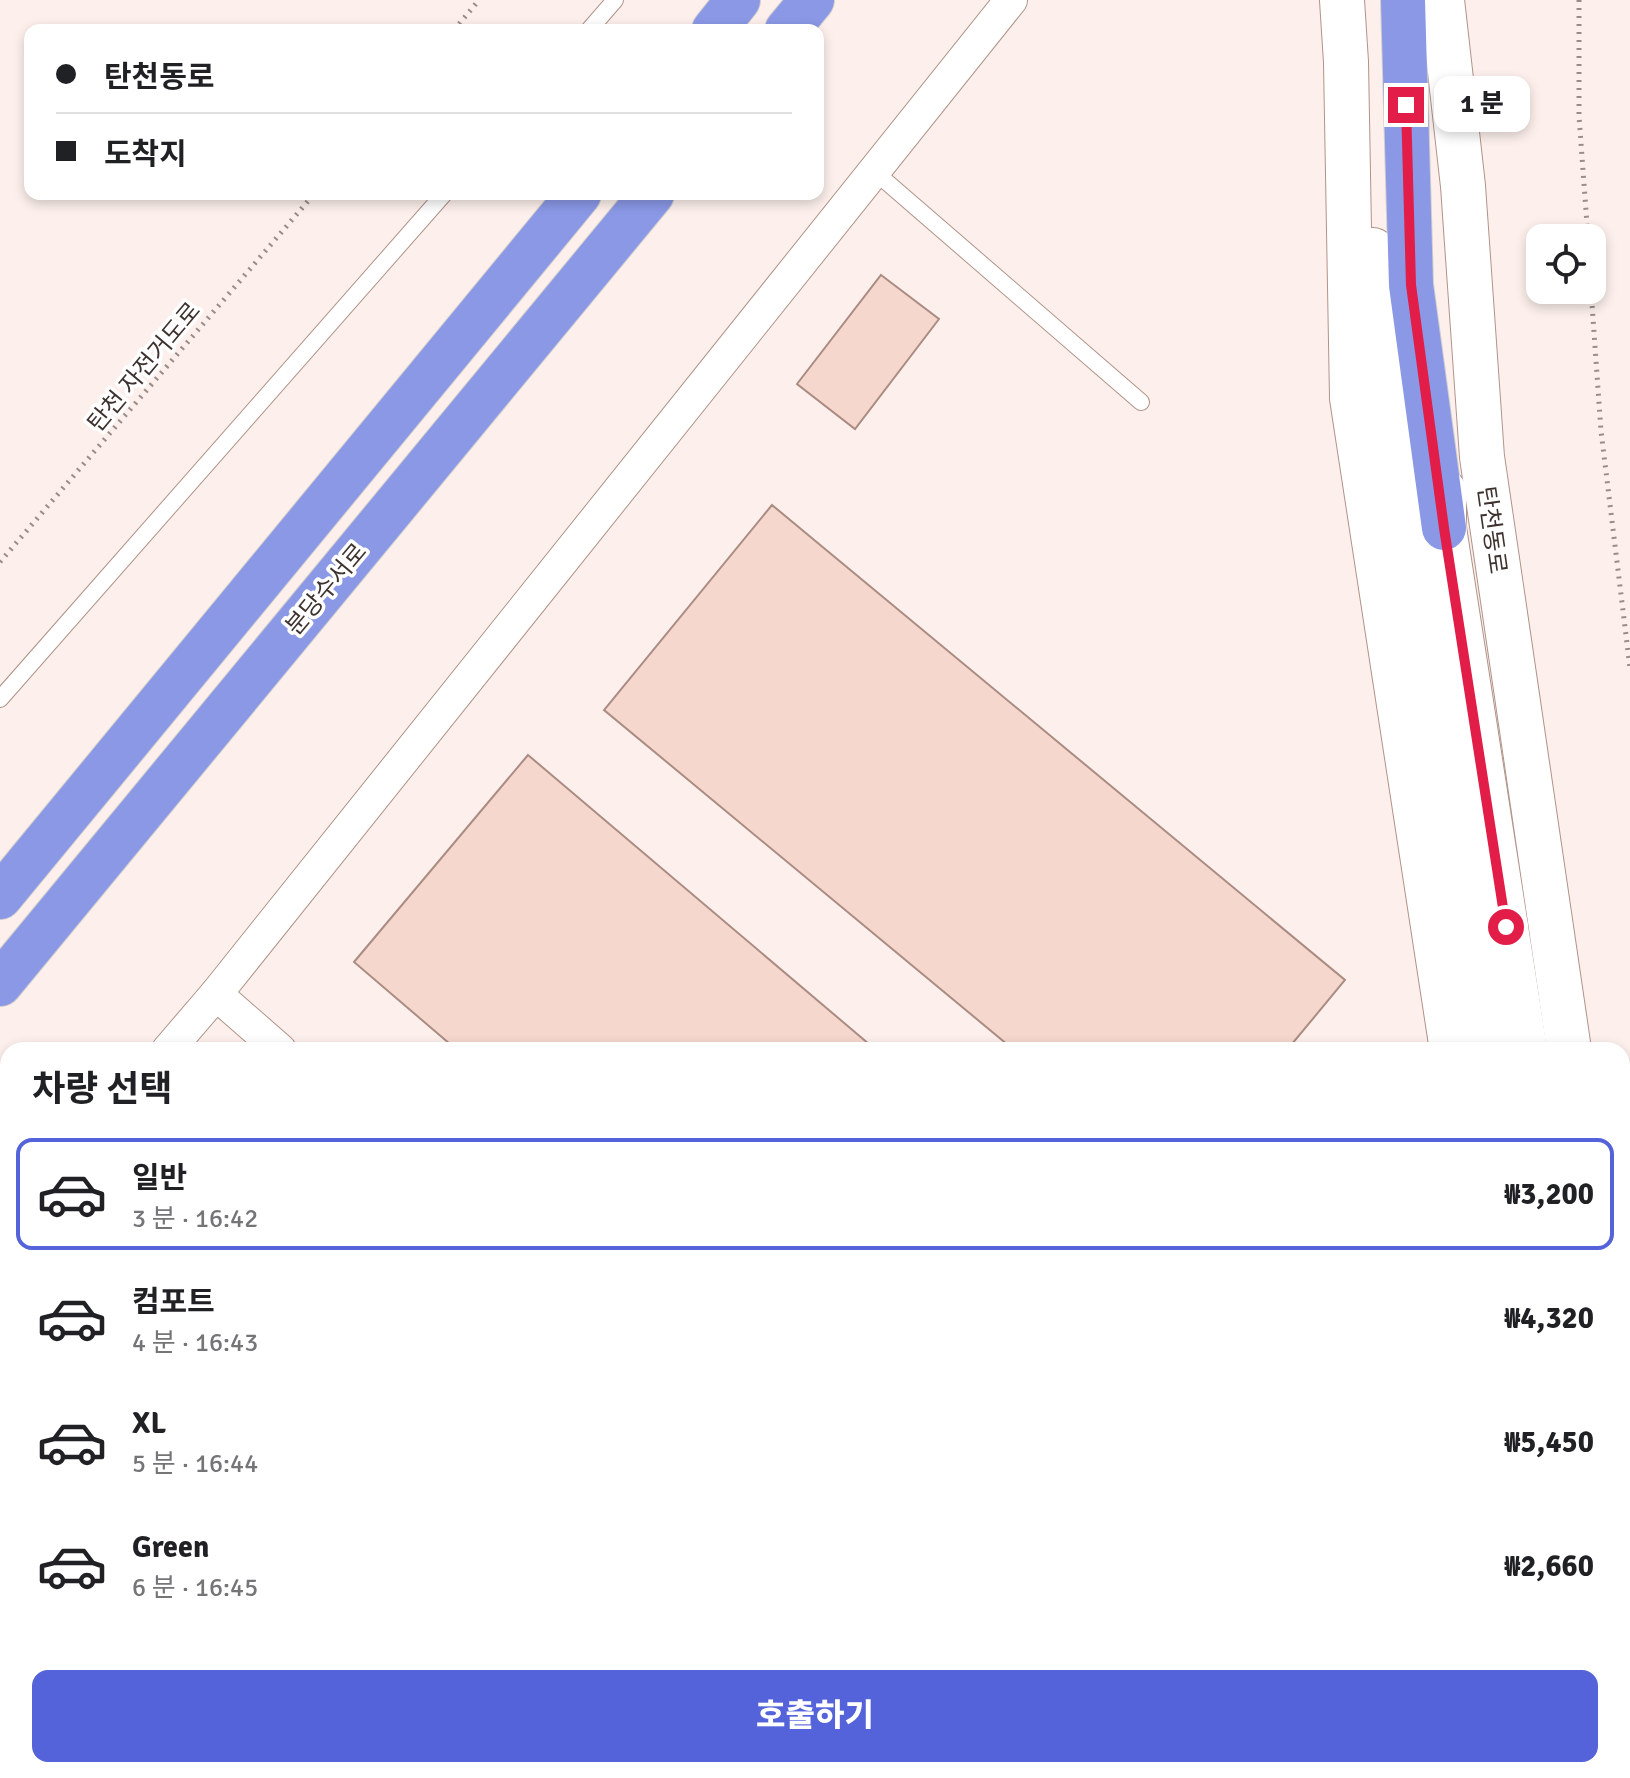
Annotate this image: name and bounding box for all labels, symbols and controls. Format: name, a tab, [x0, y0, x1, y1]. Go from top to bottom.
text: 탄천동로	[104, 59, 214, 96]
callout: 1 분	[1434, 77, 1530, 133]
route end	[1388, 87, 1424, 123]
text: 1 분	[1460, 88, 1504, 120]
text: 도착지	[104, 136, 187, 173]
map controls	[1526, 224, 1606, 304]
button: locate	[1526, 224, 1606, 304]
street label: 탄천 자전거도로	[81, 296, 207, 438]
street label: 탄천동로	[1471, 484, 1513, 576]
street label: 분당수서로	[279, 537, 373, 641]
route start	[1488, 909, 1524, 945]
text: 차량 선택	[32, 1067, 172, 1112]
icon: car	[36, 1158, 108, 1230]
text: 일반	[132, 1160, 187, 1197]
text: ₩3,200	[1504, 1176, 1594, 1213]
text: 3 분 · 16:42	[132, 1203, 258, 1235]
icon: car	[36, 1282, 108, 1354]
text: 컴포트	[132, 1284, 215, 1321]
text: ₩4,320	[1504, 1300, 1594, 1337]
text: 4 분 · 16:43	[132, 1327, 258, 1359]
text: XL	[132, 1405, 166, 1442]
icon: car	[36, 1406, 108, 1478]
text: ₩5,450	[1504, 1424, 1594, 1461]
text: 5 분 · 16:44	[132, 1448, 258, 1480]
text: Green	[132, 1529, 209, 1566]
icon: car	[36, 1530, 108, 1602]
text: ₩2,660	[1504, 1548, 1594, 1585]
text: 6 분 · 16:45	[132, 1572, 258, 1604]
button: 호출하기	[32, 1670, 1598, 1762]

